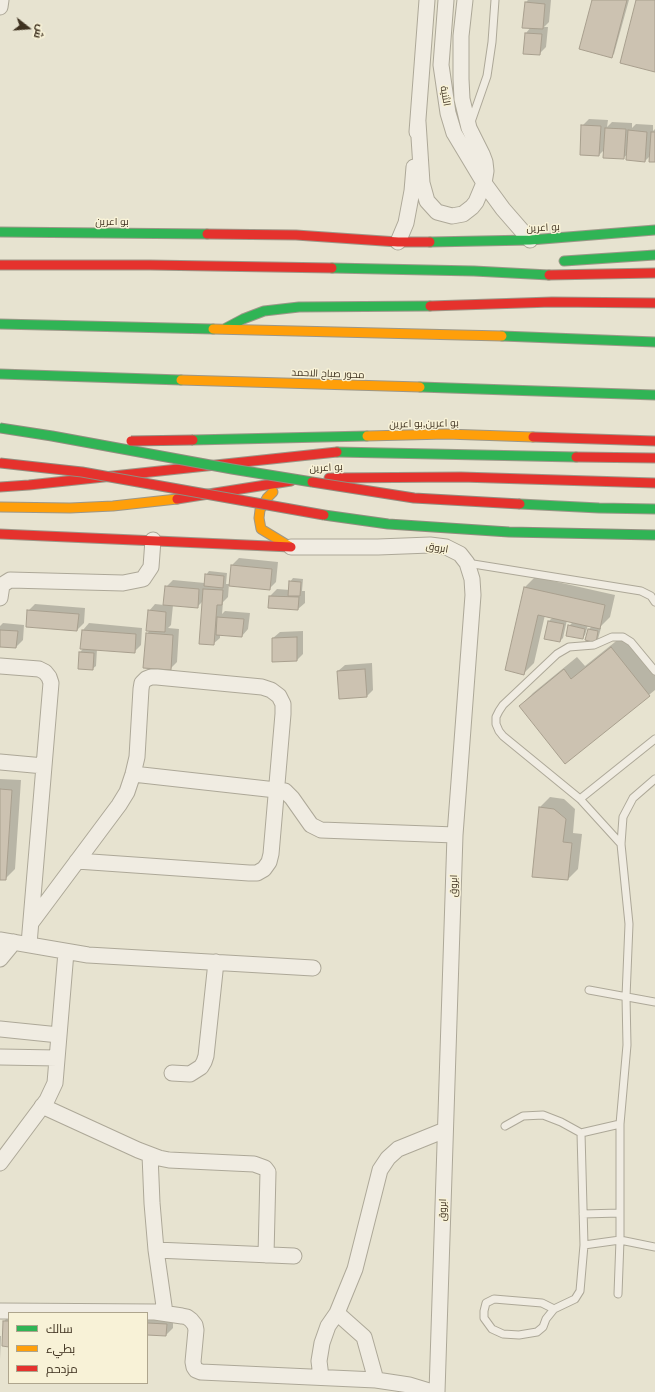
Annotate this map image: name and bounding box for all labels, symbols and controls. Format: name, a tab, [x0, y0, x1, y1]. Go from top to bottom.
north arrow	[8, 8, 48, 48]
text: ش	[31, 23, 48, 40]
street label: الثنية	[437, 85, 453, 107]
street label: بو اعرين	[95, 216, 129, 228]
street label: بو اعرين	[526, 221, 560, 235]
street label: محور صباح الاحمد	[291, 367, 365, 381]
street label: بو اعرين,بو اعرين	[389, 417, 459, 431]
street label: بو اعرين	[309, 461, 343, 475]
street label: ابروق	[425, 540, 449, 556]
street label: ابروق	[448, 875, 460, 897]
street label: ابروق	[437, 1199, 449, 1221]
legend	[8, 1312, 148, 1384]
text: سالك	[46, 1321, 73, 1336]
text: بطيء	[46, 1341, 75, 1356]
text: مزدحم	[46, 1361, 78, 1376]

